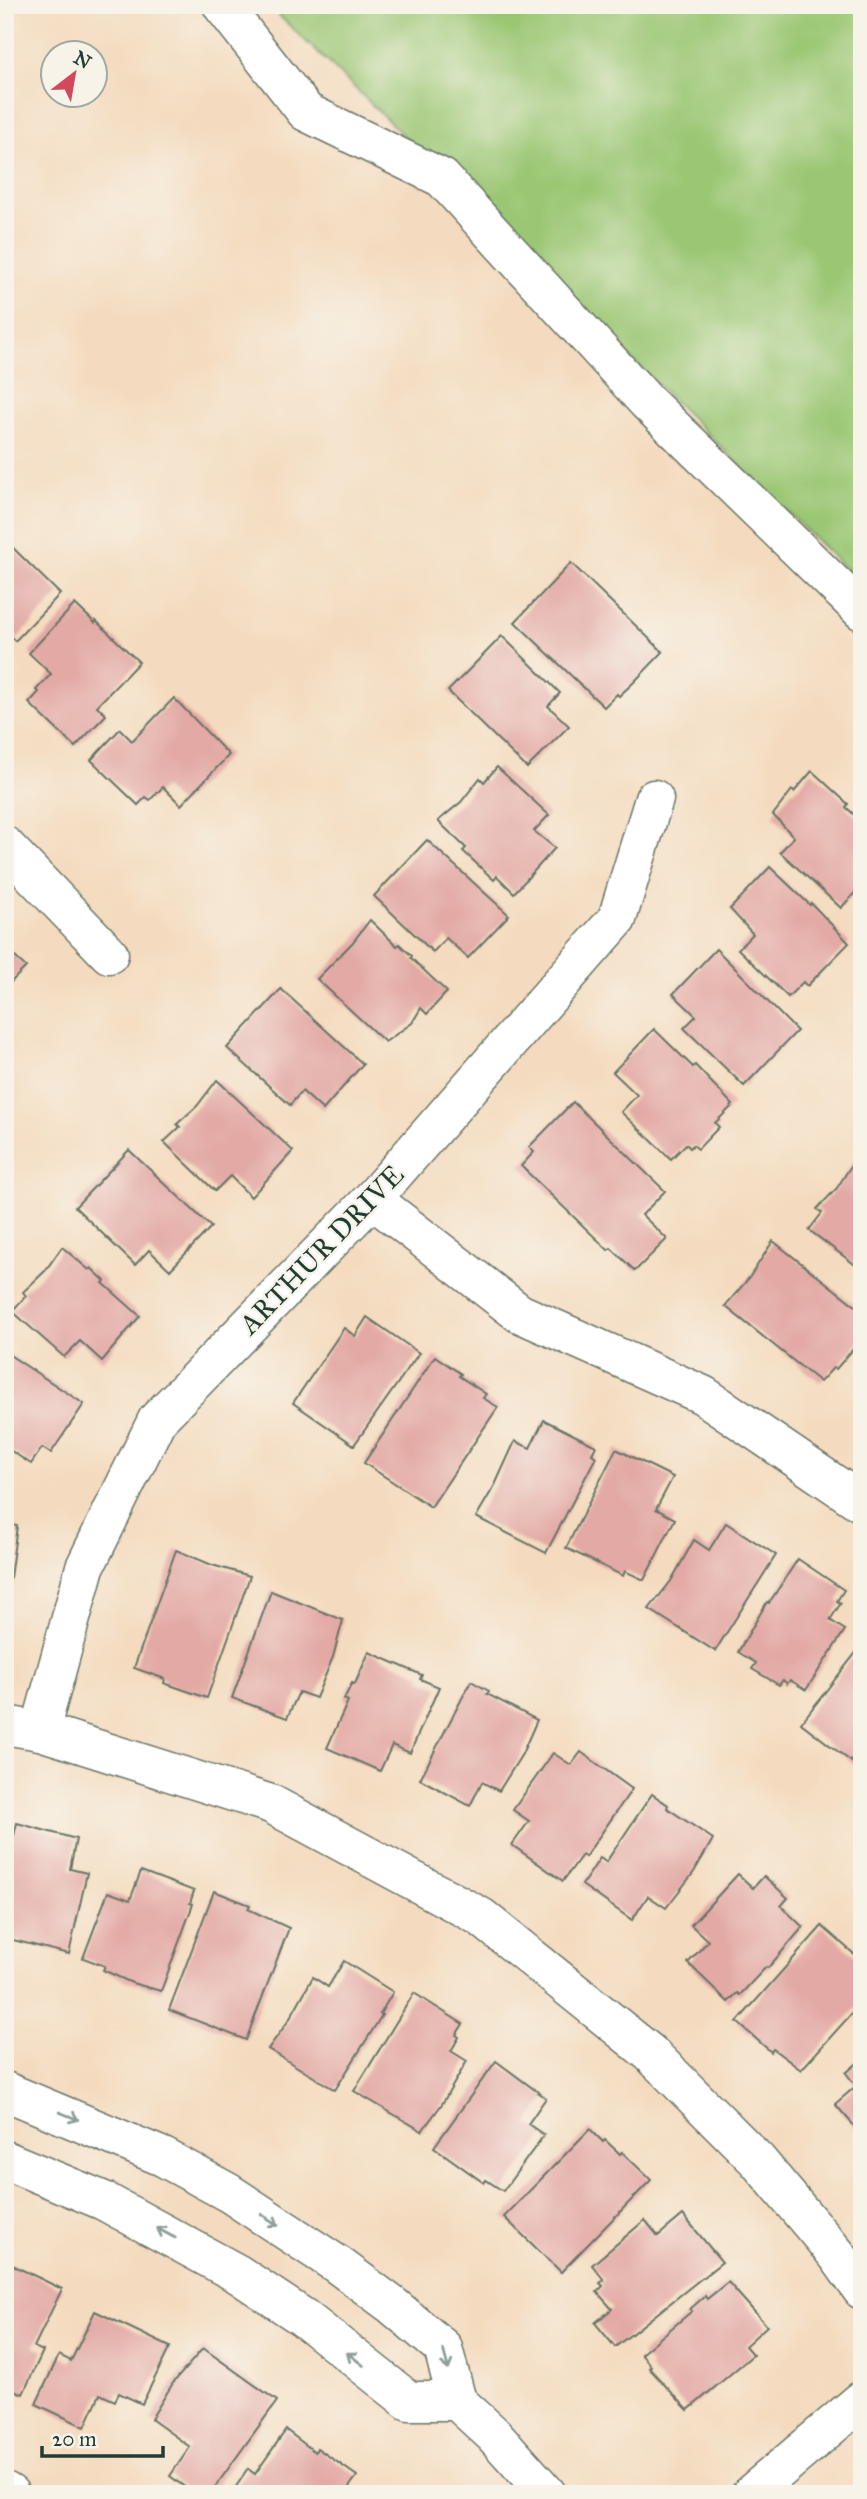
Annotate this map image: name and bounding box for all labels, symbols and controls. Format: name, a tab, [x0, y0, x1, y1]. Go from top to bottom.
north arrow	[38, 38, 108, 108]
text: N	[70, 46, 95, 74]
street label: ARTHUR DRIVE	[231, 1157, 411, 1342]
one-way arrow	[57, 2110, 79, 2123]
one-way arrow	[260, 2213, 280, 2227]
one-way arrow	[156, 2225, 176, 2239]
one-way arrow	[440, 2348, 453, 2371]
one-way arrow	[346, 2351, 364, 2366]
scale bar	[42, 2415, 163, 2459]
text: 20 m	[52, 2426, 97, 2452]

